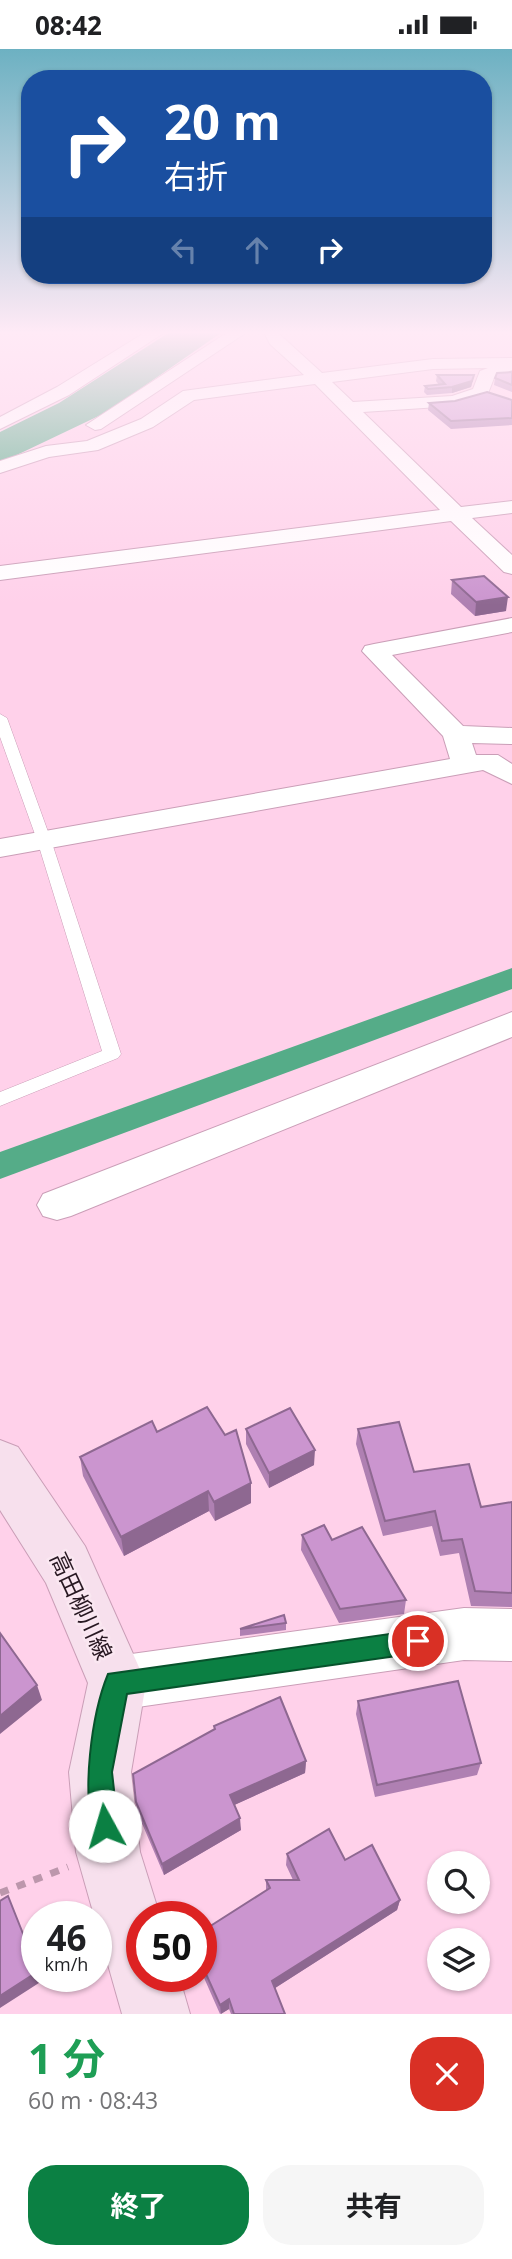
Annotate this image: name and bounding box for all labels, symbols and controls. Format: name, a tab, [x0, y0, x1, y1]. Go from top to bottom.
text: 08:42	[35, 7, 102, 43]
text: 20 m	[164, 88, 281, 154]
icon: right	[49, 98, 140, 189]
text: 右折	[164, 154, 228, 197]
icon: left	[165, 231, 203, 269]
icon: ahead	[238, 231, 276, 269]
icon: right	[311, 231, 349, 269]
street label: 高田柳川線	[43, 1547, 121, 1664]
pin	[388, 1611, 448, 1671]
icon: arrive	[399, 1622, 437, 1660]
position arrow	[68, 1789, 142, 1863]
map controls	[427, 1851, 490, 1991]
button: search	[427, 1851, 490, 1914]
speed limit sign: 50	[126, 1901, 217, 1992]
text: 46	[46, 1914, 87, 1961]
button: layers	[427, 1928, 490, 1991]
text: km/h	[45, 1952, 88, 1976]
text: 1 分	[28, 2029, 105, 2086]
button: close	[410, 2037, 484, 2111]
text: 60 m · 08:43	[28, 2084, 158, 2116]
button: 終了	[28, 2165, 249, 2245]
button: 共有	[263, 2165, 484, 2245]

